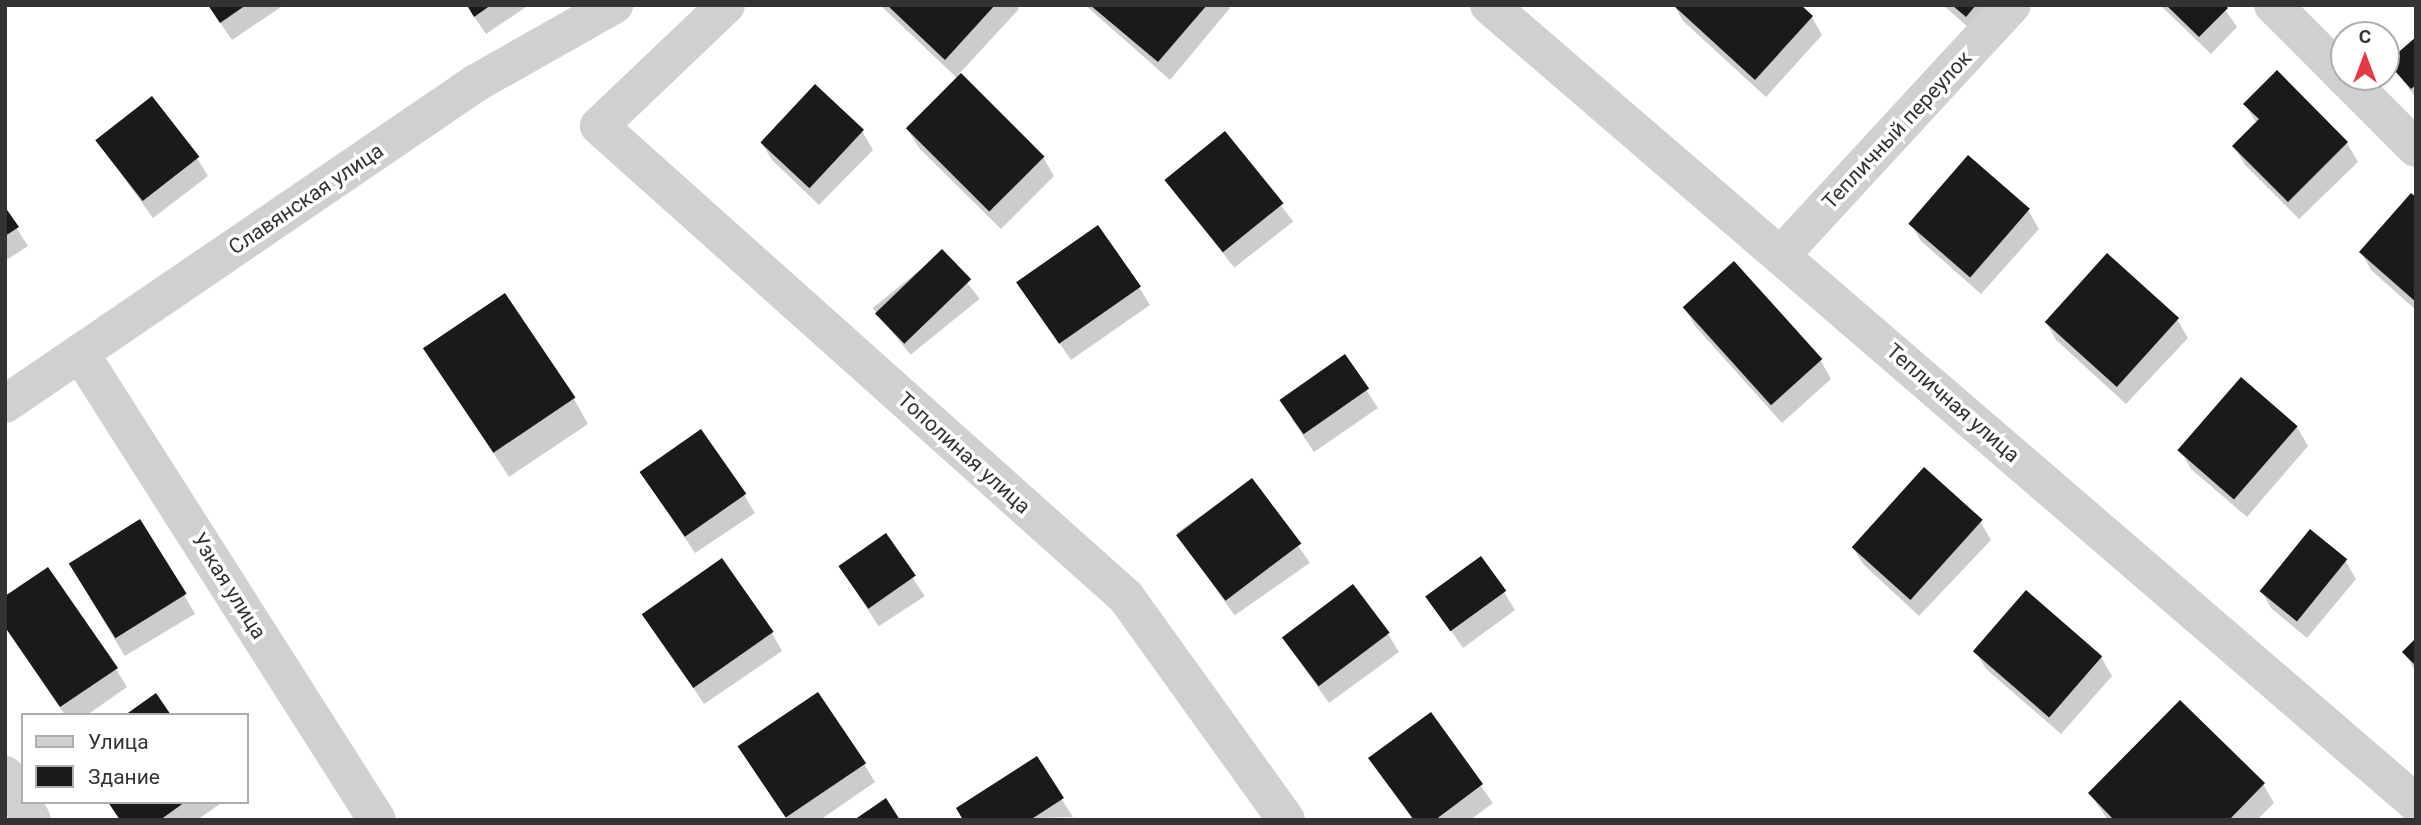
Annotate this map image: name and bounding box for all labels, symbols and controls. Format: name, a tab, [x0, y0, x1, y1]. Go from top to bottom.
north arrow	[2330, 21, 2400, 91]
text: С	[2359, 25, 2371, 48]
street label: Тепличный переулок	[1817, 46, 1977, 214]
street label: Славянская улица	[224, 138, 388, 260]
street label: Тепличная улица	[1881, 338, 2025, 468]
street label: Тополиная улица	[893, 387, 1035, 519]
street label: Узкая улица	[186, 528, 272, 644]
legend	[21, 713, 248, 804]
text: Улица	[88, 730, 149, 754]
text: Здание	[88, 765, 160, 789]

